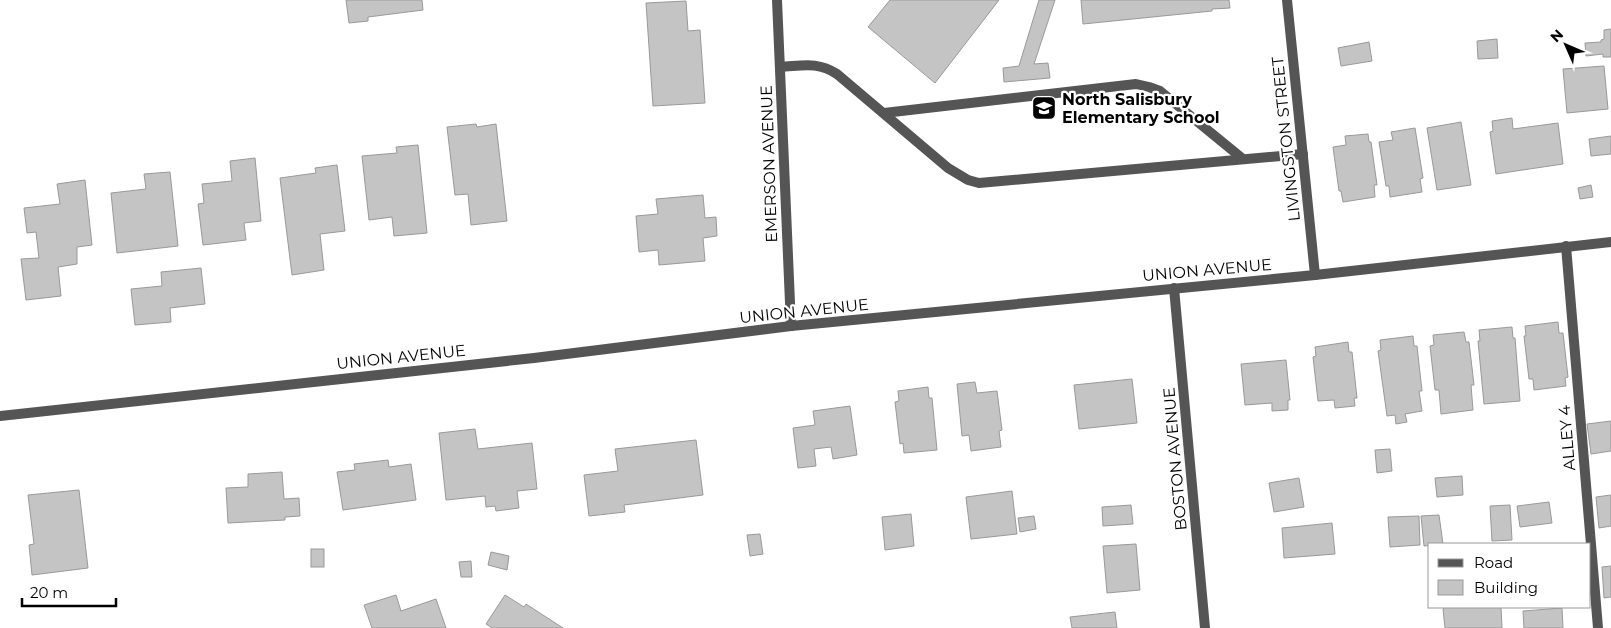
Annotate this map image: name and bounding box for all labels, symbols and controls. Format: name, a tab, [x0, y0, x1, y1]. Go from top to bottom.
north arrow	[1541, 20, 1591, 70]
text: N	[1546, 25, 1567, 46]
street label: LIVINGSTON STREET	[1268, 55, 1304, 222]
street label: EMERSON AVENUE	[757, 85, 781, 243]
place label: North Salisbury Elementary School	[1062, 90, 1220, 127]
school or university icon: North Salisbury Elementary School	[1031, 95, 1057, 121]
street label: UNION AVENUE	[1141, 255, 1273, 285]
street label: UNION AVENUE	[738, 295, 870, 327]
street label: UNION AVENUE	[335, 341, 467, 373]
street label: BOSTON AVENUE	[1159, 387, 1191, 531]
street label: ALLEY 4	[1555, 404, 1579, 472]
legend	[1428, 543, 1591, 608]
text: Road	[1474, 553, 1513, 572]
scale bar	[22, 576, 116, 608]
text: Building	[1474, 578, 1538, 597]
text: 20 m	[30, 583, 68, 602]

